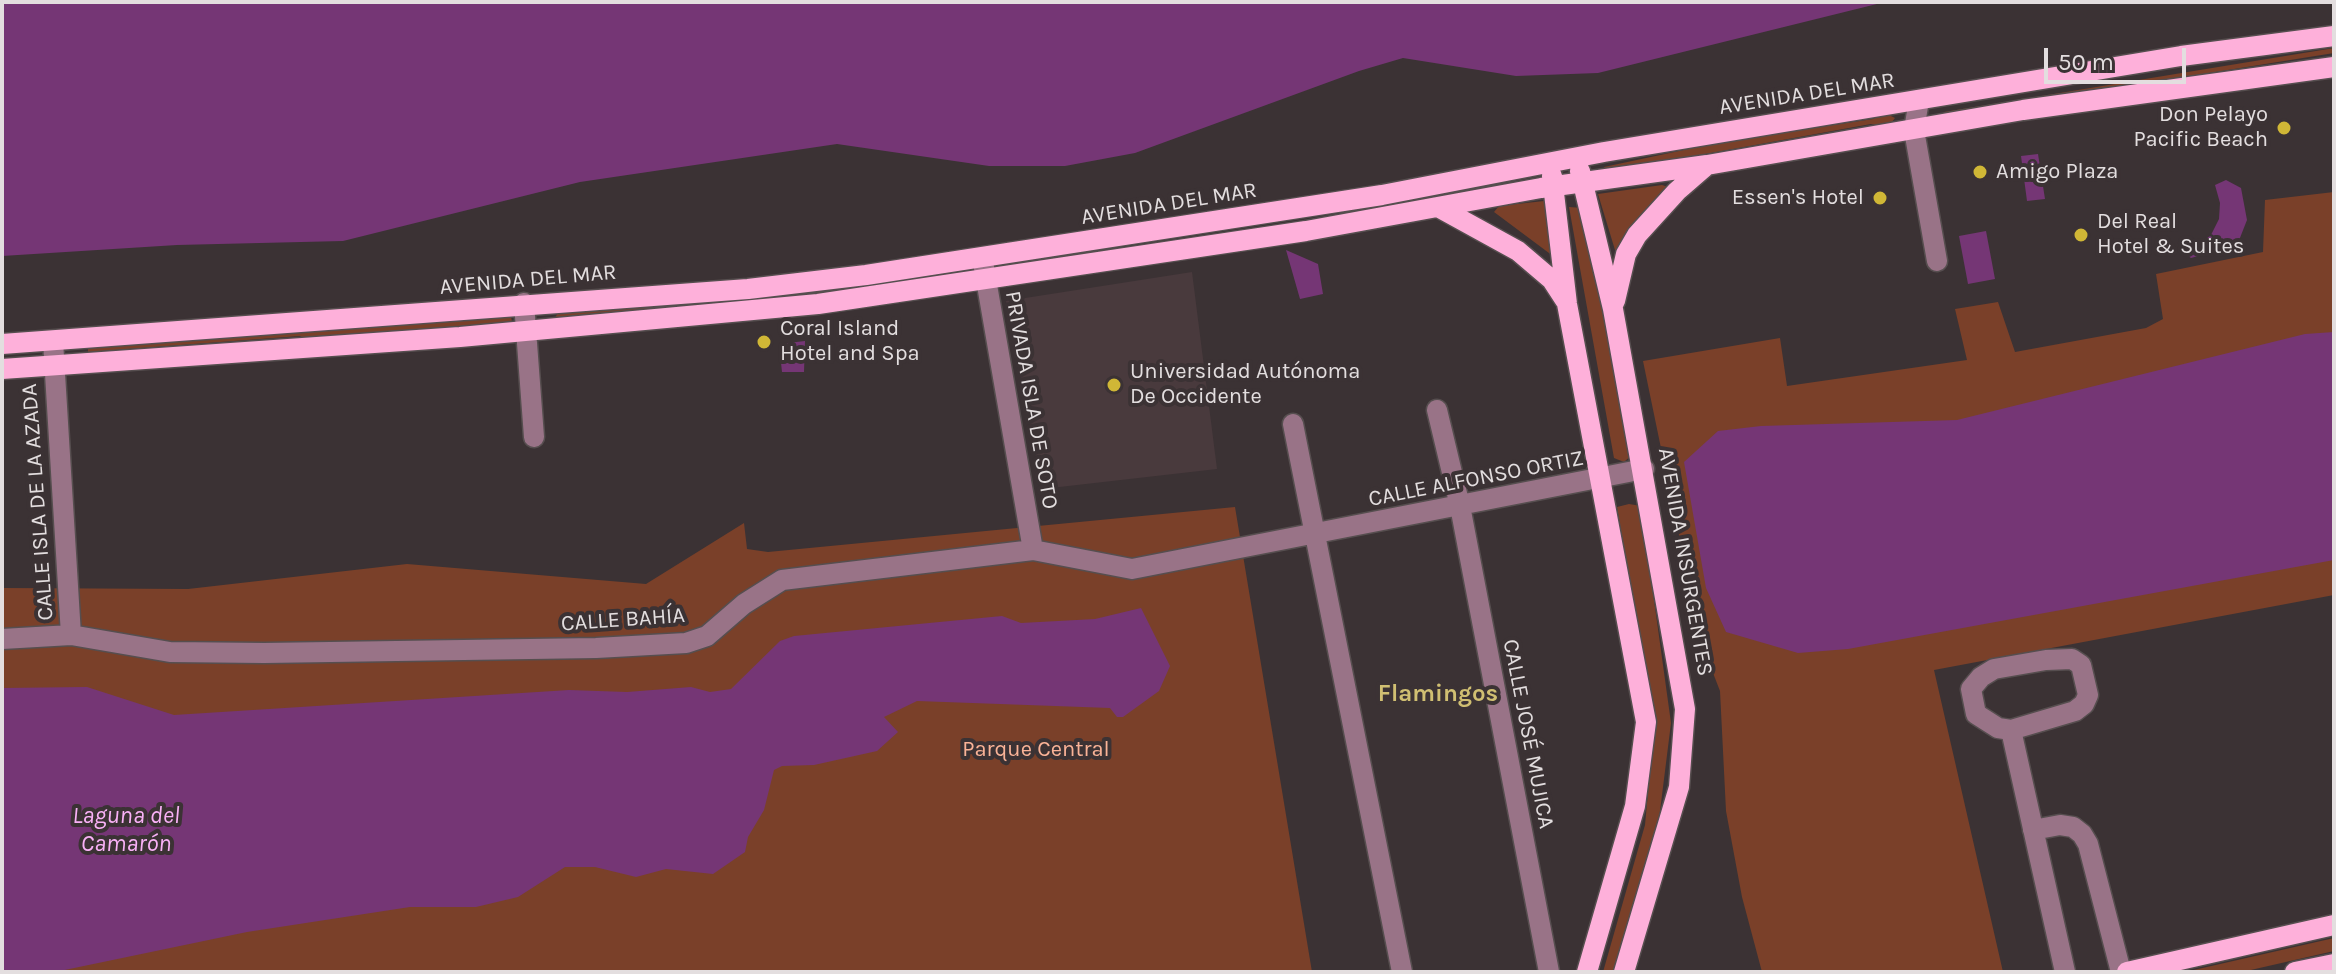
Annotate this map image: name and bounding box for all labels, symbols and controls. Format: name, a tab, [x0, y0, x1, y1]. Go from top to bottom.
scale bar	[2048, 32, 2190, 82]
text: 50 m	[2058, 48, 2114, 76]
street label: AVENIDA DEL MAR	[1717, 67, 1897, 121]
place label: Don Pelayo Pacific Beach	[2133, 102, 2268, 154]
marker: Don Pelayo Pacific Beach	[2275, 119, 2293, 137]
place label: Amigo Plaza	[1996, 159, 2118, 185]
marker: Amigo Plaza	[1971, 163, 1989, 181]
street label: AVENIDA DEL MAR	[1079, 177, 1259, 231]
place label: Essen's Hotel	[1732, 185, 1864, 211]
marker: Essen's Hotel	[1871, 189, 1889, 207]
place label: Del Real Hotel & Suites	[2097, 209, 2244, 260]
marker: Del Real Hotel & Suites	[2072, 226, 2090, 244]
street label: AVENIDA DEL MAR	[438, 259, 618, 301]
street label: PRIVADA ISLA DE SOTO	[999, 289, 1063, 511]
place label: Coral Island Hotel and Spa	[780, 316, 920, 368]
marker: Coral Island Hotel and Spa	[755, 333, 773, 351]
place label: Universidad Autónoma De Occidente	[1130, 359, 1360, 410]
marker: Universidad Autónoma De Occidente	[1105, 376, 1123, 394]
street label: CALLE ISLA DE LA AZADA	[17, 383, 59, 621]
street label: CALLE ALFONSO ORTIZ	[1366, 445, 1586, 513]
street label: AVENIDA INSURGENTES	[1652, 446, 1718, 678]
street label: CALLE BAHÍA	[560, 603, 686, 637]
street label: CALLE JOSÉ MUJICA	[1497, 637, 1559, 831]
district label: Flamingos	[1378, 680, 1498, 708]
park label: Parque Central	[962, 737, 1110, 763]
water label: Laguna del Camarón	[72, 802, 180, 858]

